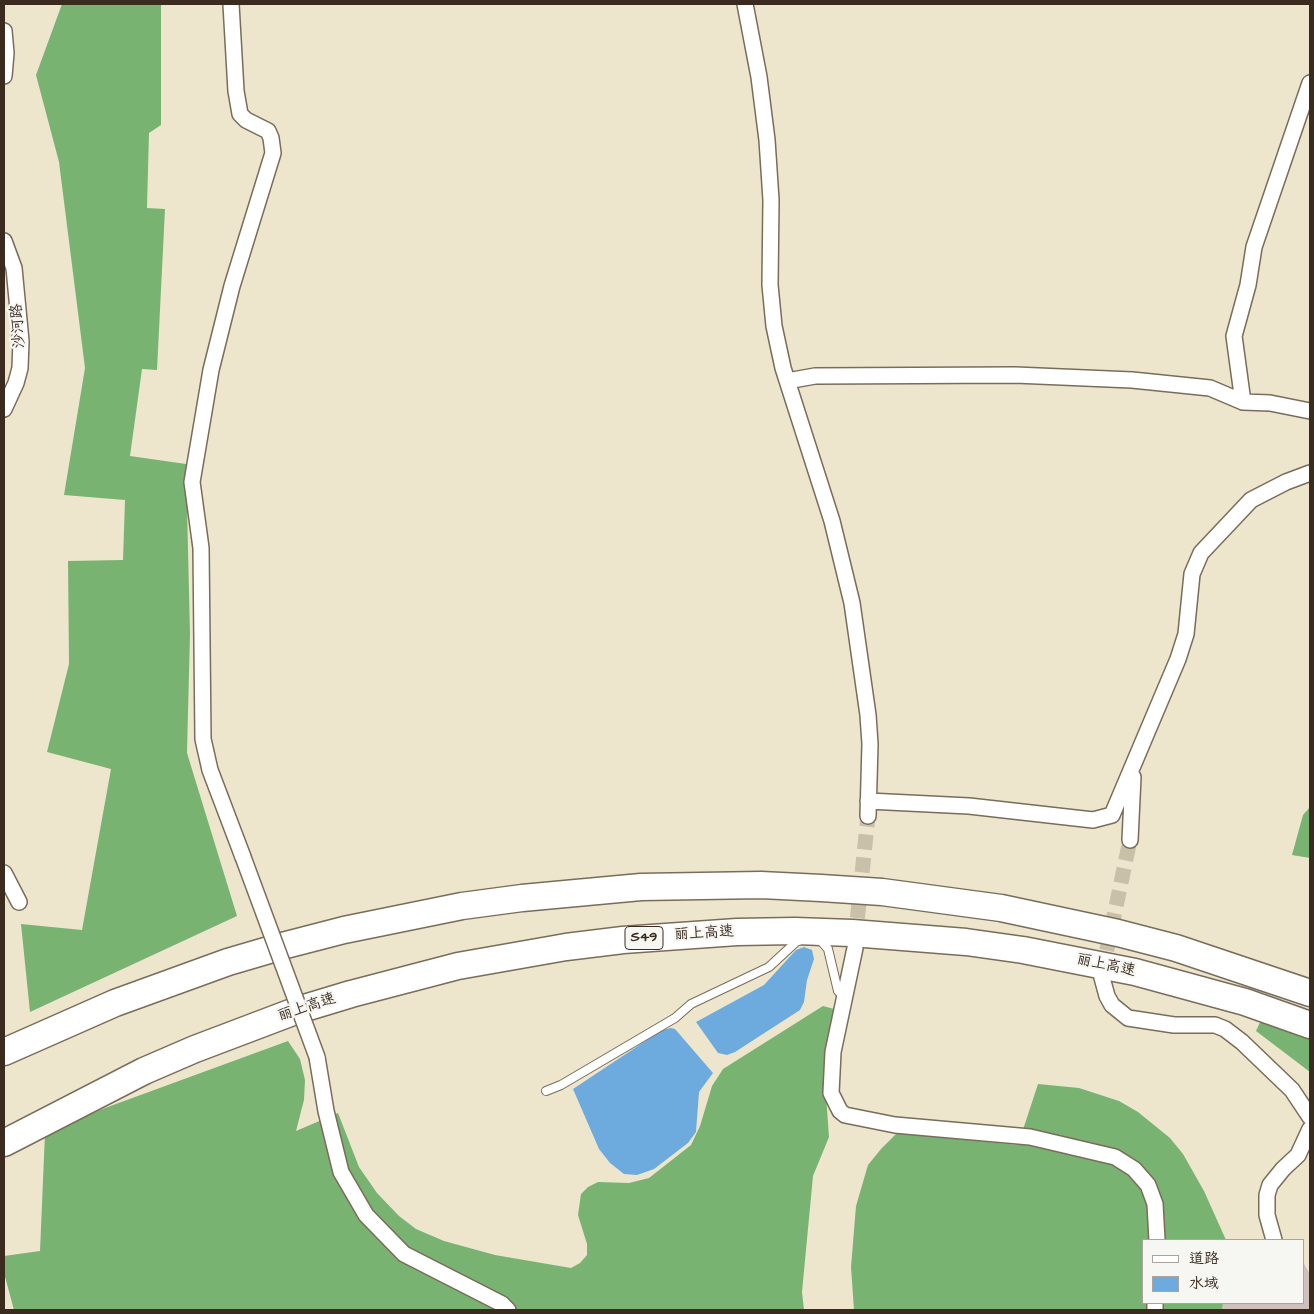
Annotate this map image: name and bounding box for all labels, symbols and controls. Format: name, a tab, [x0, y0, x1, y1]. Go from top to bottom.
street label: 沙河路	[8, 303, 30, 349]
street label: 丽上高速	[674, 923, 734, 945]
road number: S49	[625, 926, 663, 950]
street label: 丽上高速	[1075, 951, 1137, 981]
street label: 丽上高速	[276, 990, 338, 1026]
legend	[1142, 1239, 1304, 1304]
text: 道路	[1189, 1248, 1219, 1269]
text: 水域	[1189, 1273, 1219, 1294]

